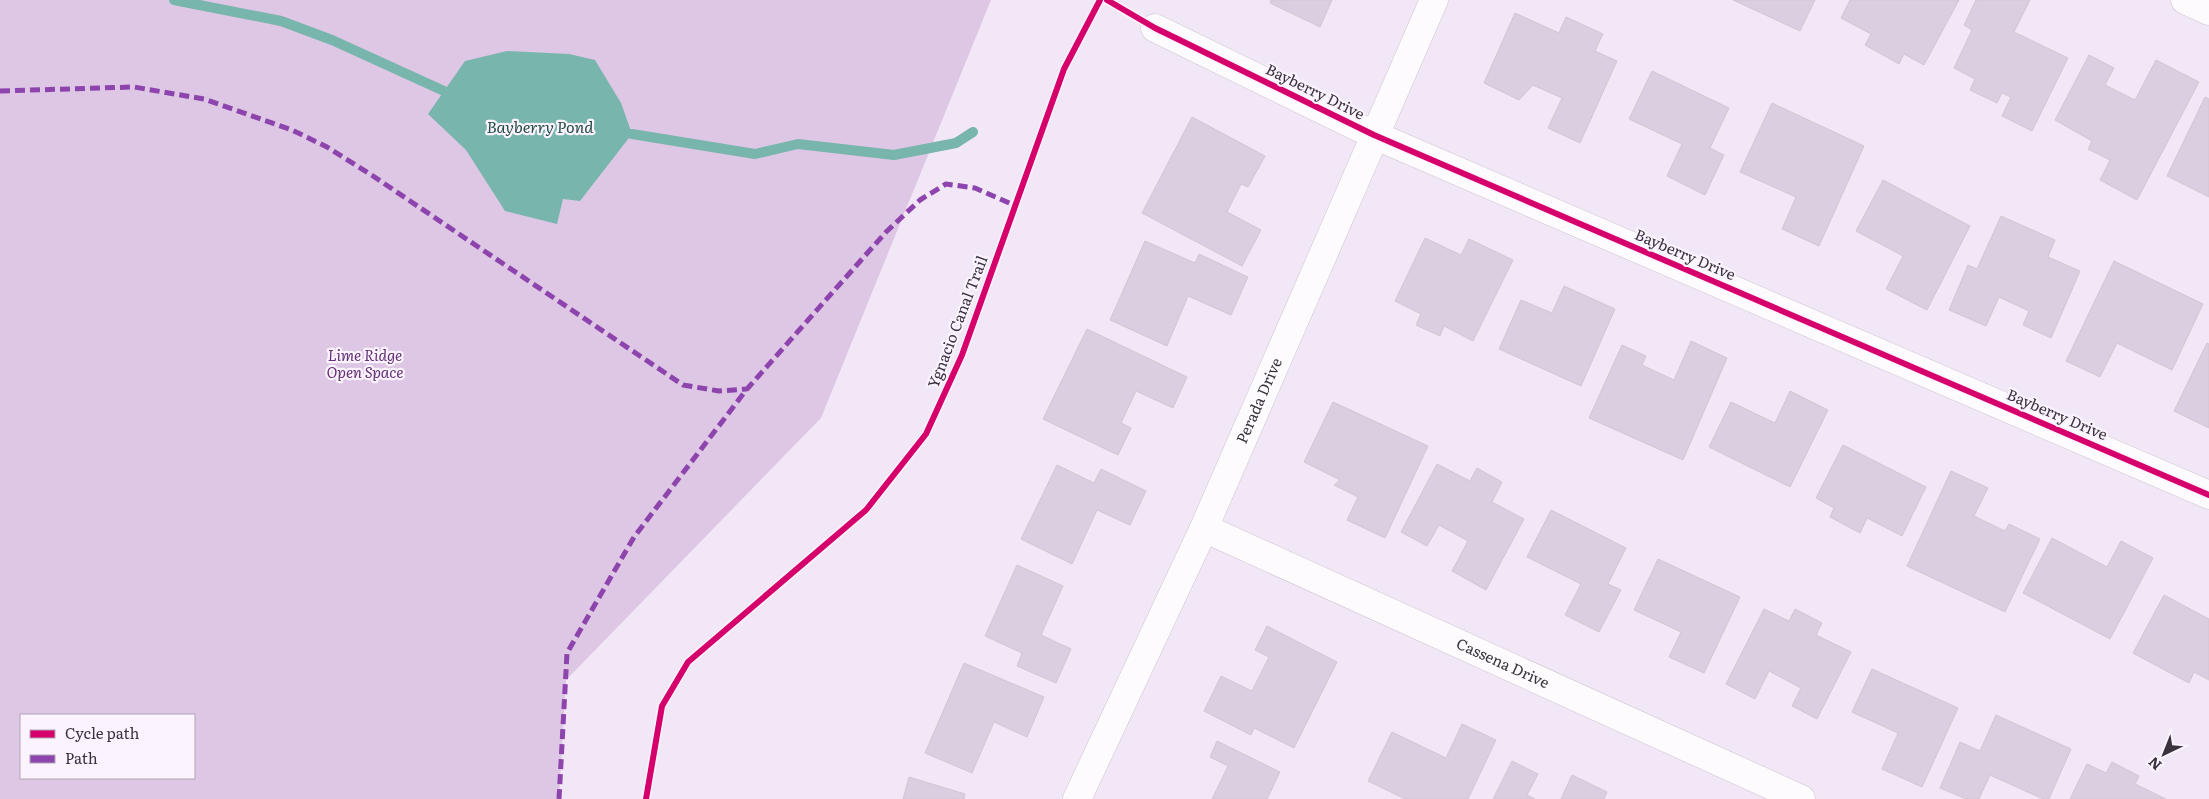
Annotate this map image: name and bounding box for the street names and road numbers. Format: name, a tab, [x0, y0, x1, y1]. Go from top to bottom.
street label: Bayberry Drive	[1262, 57, 1369, 125]
street label: Bayberry Drive	[1632, 222, 1740, 285]
street label: Ygnacio Canal Trail	[921, 252, 992, 391]
street label: Perada Drive	[1229, 353, 1287, 447]
street label: Bayberry Drive	[2004, 382, 2112, 445]
street label: Cassena Drive	[1453, 631, 1554, 693]

